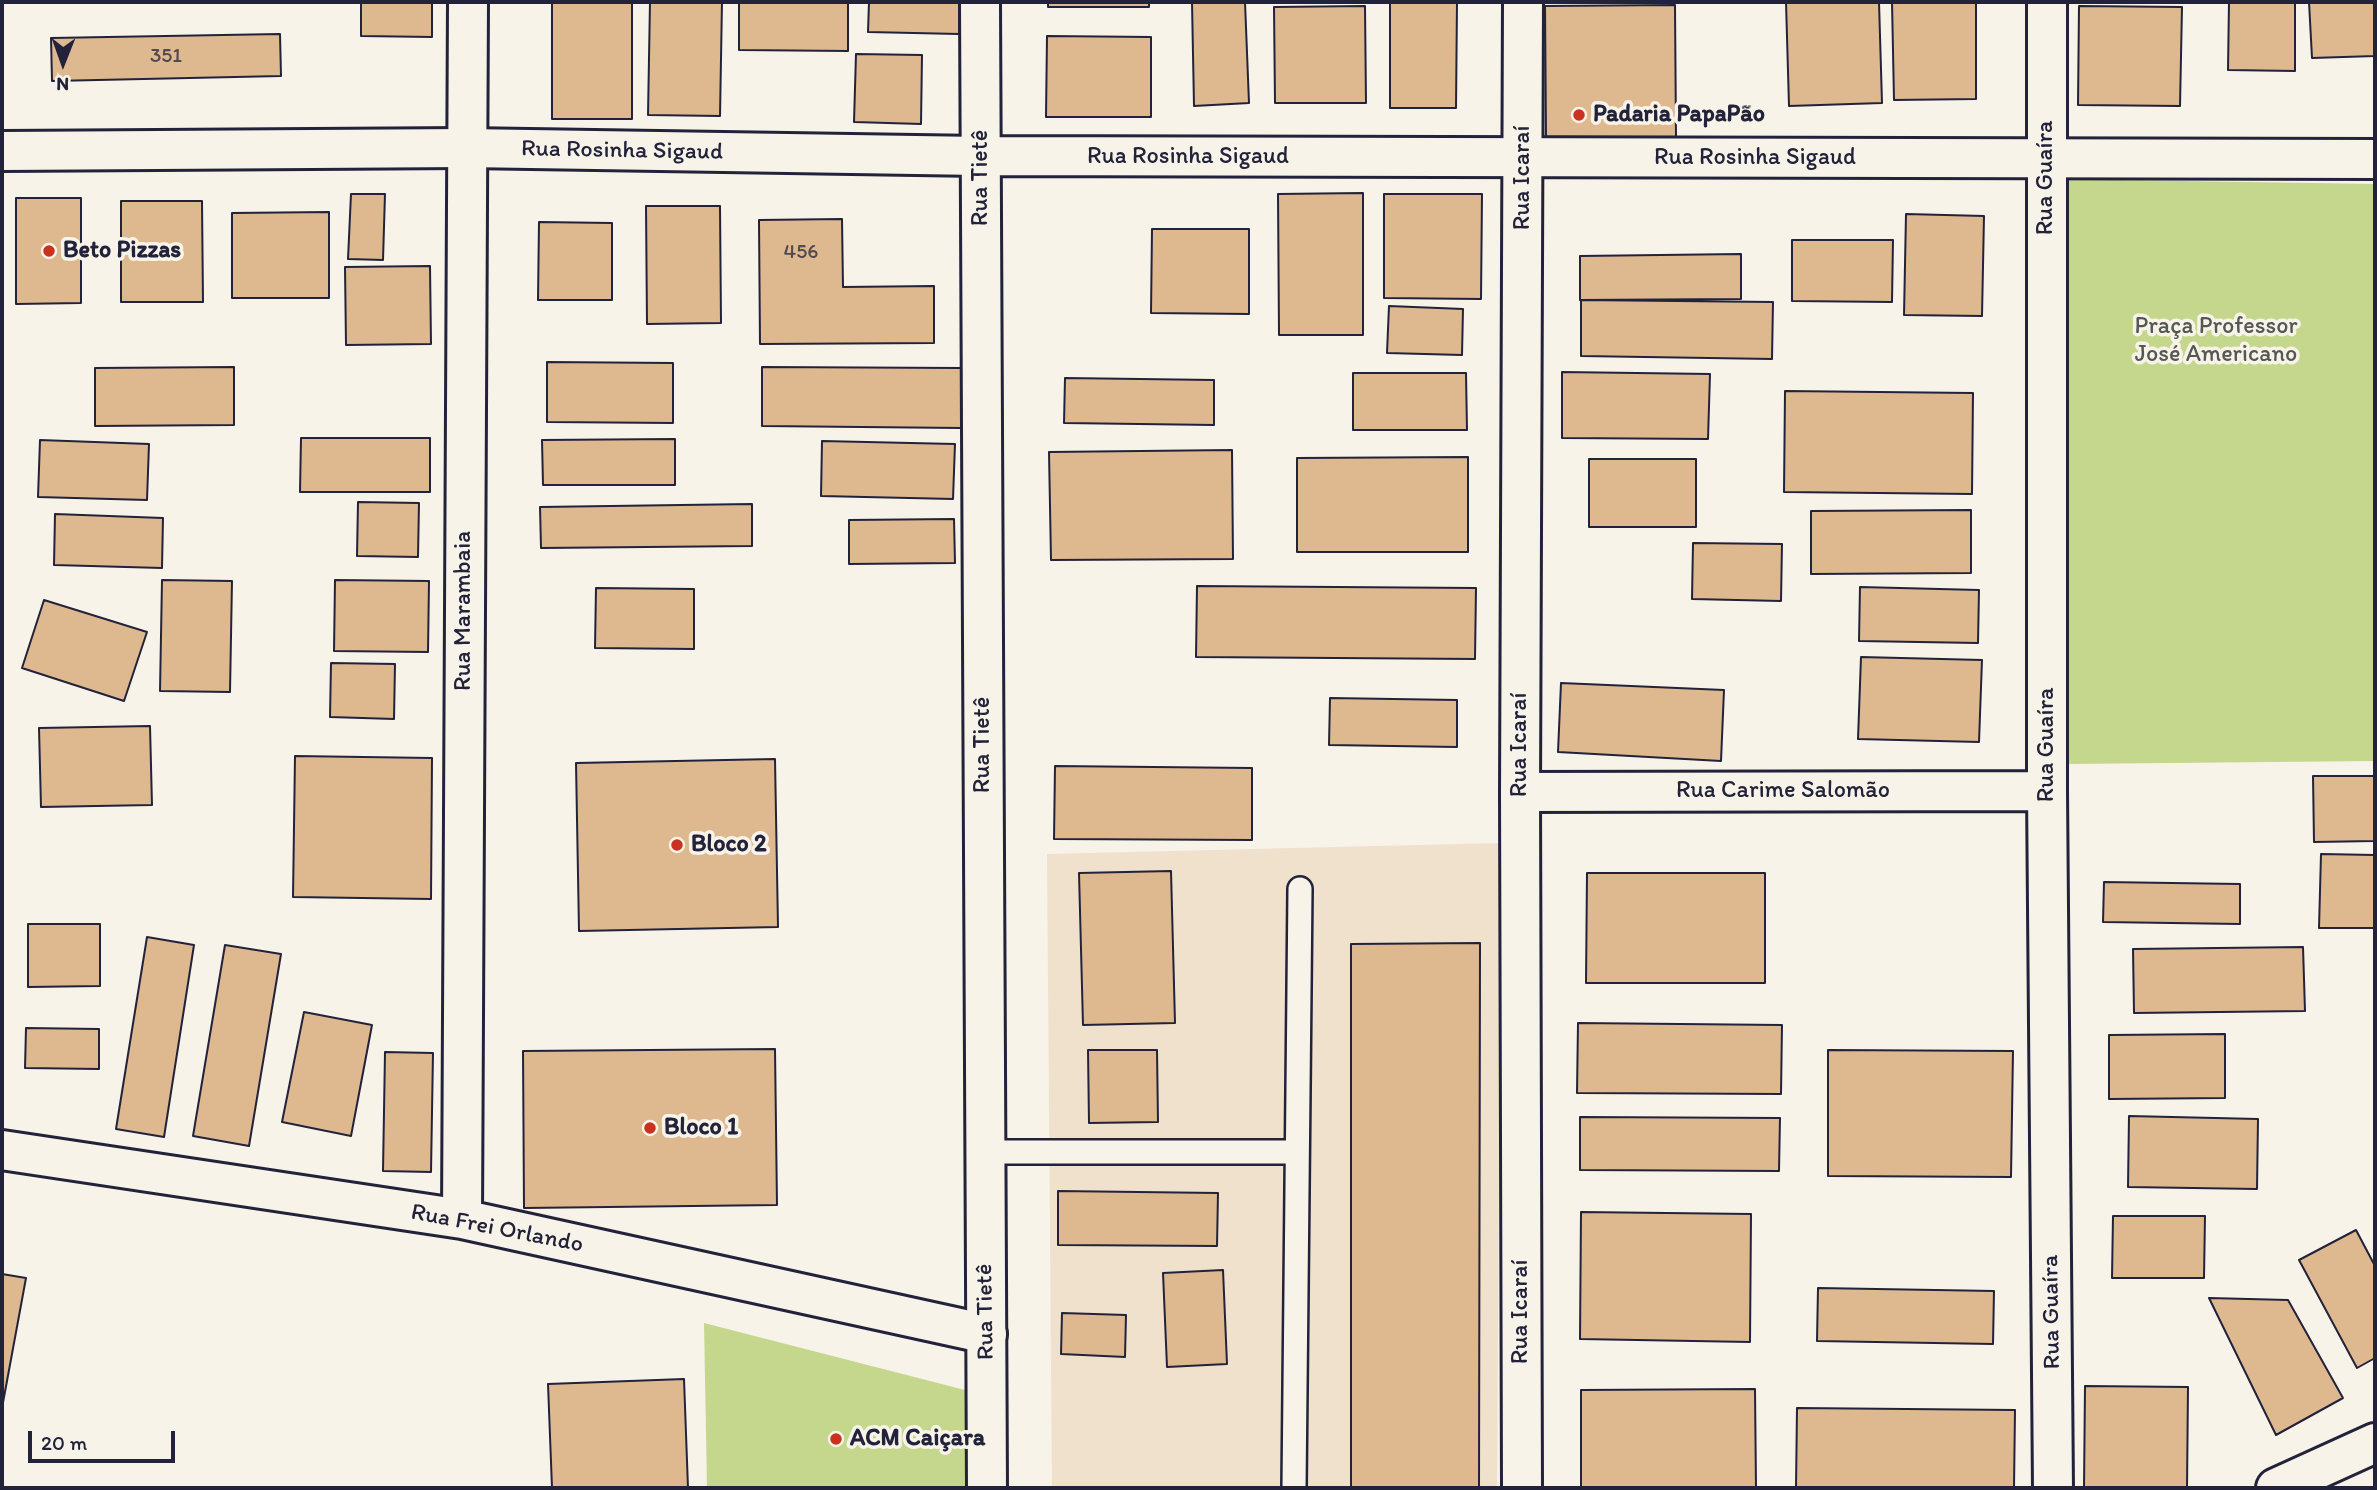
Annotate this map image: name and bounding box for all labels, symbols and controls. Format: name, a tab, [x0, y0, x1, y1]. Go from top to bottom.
north arrow	[28, 28, 98, 98]
house number: 351	[150, 44, 182, 70]
text: N	[56, 73, 69, 96]
place label: Padaria PapaPão	[1593, 101, 1765, 129]
marker: Padaria PapaPão	[1571, 107, 1587, 123]
street label: Rua Guaíra	[2032, 121, 2060, 235]
street label: Rua Icaraí	[1509, 126, 1537, 230]
street label: Rua Tietê	[967, 130, 995, 226]
street label: Rua Rosinha Sigaud	[521, 135, 723, 167]
street label: Rua Rosinha Sigaud	[1087, 143, 1289, 171]
street label: Rua Rosinha Sigaud	[1654, 144, 1856, 172]
place label: Beto Pizzas	[63, 237, 181, 265]
house number: 456	[784, 240, 818, 266]
marker: Beto Pizzas	[41, 243, 57, 259]
park label: Praça Professor José Americano	[2135, 313, 2297, 369]
street label: Rua Marambaia	[450, 531, 478, 691]
street label: Rua Guaíra	[2033, 688, 2061, 802]
street label: Rua Icaraí	[1506, 693, 1534, 797]
street label: Rua Tietê	[969, 697, 997, 793]
street label: Rua Carime Salomão	[1676, 777, 1890, 805]
place label: Bloco 2	[691, 831, 767, 859]
marker: Bloco 2	[669, 837, 685, 853]
place label: Bloco 1	[664, 1114, 738, 1142]
marker: Bloco 1	[642, 1120, 658, 1136]
street label: Rua Frei Orlando	[408, 1198, 586, 1260]
street label: Rua Guaíra	[2037, 1254, 2067, 1370]
street label: Rua Icaraí	[1507, 1260, 1535, 1364]
street label: Rua Tietê	[971, 1264, 1001, 1360]
scale bar	[32, 1416, 178, 1460]
place label: ACM Caiçara	[850, 1425, 985, 1453]
text: 20 m	[41, 1430, 87, 1455]
marker: ACM Caiçara	[828, 1431, 844, 1447]

